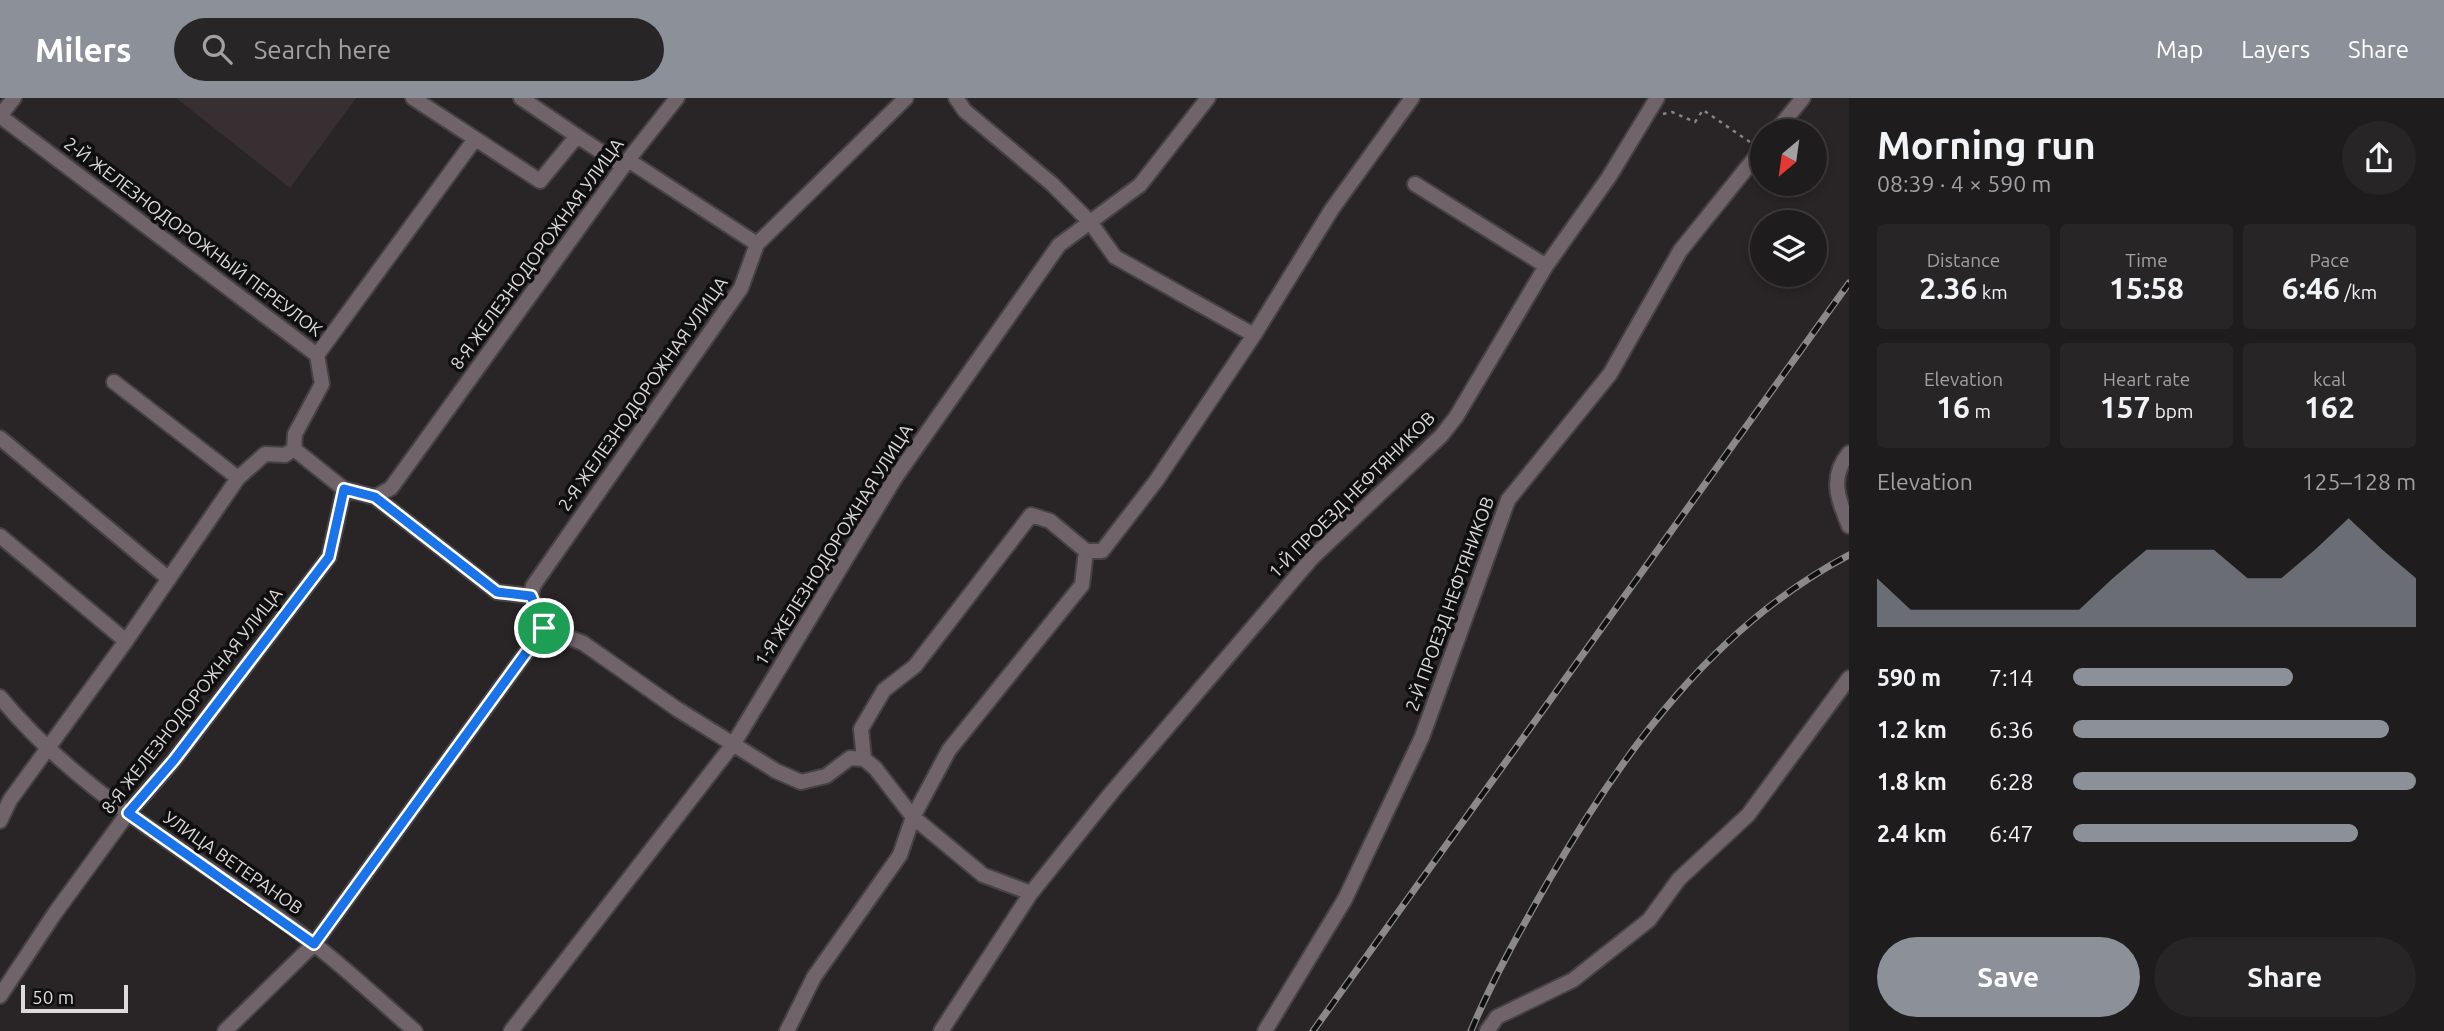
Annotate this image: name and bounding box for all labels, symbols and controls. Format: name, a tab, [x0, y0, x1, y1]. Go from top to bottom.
search box	[174, 18, 664, 81]
icon: search	[198, 30, 236, 68]
text: Milers	[35, 31, 132, 68]
text: Search here	[254, 35, 391, 64]
text: Map	[2156, 36, 2203, 63]
text: Layers	[2241, 36, 2310, 63]
text: Share	[2348, 36, 2409, 63]
north arrow	[1750, 119, 1827, 196]
map controls	[1750, 119, 1827, 287]
button: share	[2342, 121, 2416, 195]
text: Morning run	[1877, 124, 2096, 166]
street label: 2-Й ЖЕЛЕЗНОДОРОЖНЫЙ ПЕРЕУЛОК	[61, 133, 327, 340]
street label: 8-Я ЖЕЛЕЗНОДОРОЖНАЯ УЛИЦА	[446, 134, 627, 373]
text: 08:39 · 4 × 590 m	[1877, 171, 2051, 196]
button: layers	[1750, 210, 1827, 287]
text: Distance	[1927, 249, 2000, 271]
text: Time	[2125, 249, 2168, 271]
text: Pace	[2309, 249, 2350, 271]
text: 2.36	[1919, 271, 1977, 305]
text: 15:58	[2109, 271, 2184, 305]
text: 6:46	[2282, 271, 2340, 305]
street label: 2-Я ЖЕЛЕЗНОДОРОЖНАЯ УЛИЦА	[554, 273, 731, 514]
text: km	[1977, 281, 2008, 303]
text: /km	[2340, 281, 2377, 303]
text: Elevation	[1924, 368, 2003, 390]
text: Heart rate	[2103, 368, 2190, 390]
text: kcal	[2313, 368, 2346, 390]
text: 16	[1936, 390, 1970, 424]
text: 157	[2100, 390, 2150, 424]
text: 162	[2304, 390, 2355, 424]
text: m	[1970, 400, 1991, 422]
text: bpm	[2150, 400, 2193, 422]
street label: 1-Й ПРОЕЗД НЕФТЯНИКОВ	[1264, 407, 1438, 581]
street label: 1-Я ЖЕЛЕЗНОДОРОЖНАЯ УЛИЦА	[750, 420, 916, 669]
text: Elevation	[1877, 469, 1973, 494]
text: 125–128 m	[2302, 469, 2416, 494]
street label: 2-Й ПРОЕЗД НЕФТЯНИКОВ	[1401, 494, 1497, 714]
street label: 8-Я ЖЕЛЕЗНОДОРОЖНАЯ УЛИЦА	[97, 583, 286, 817]
pin	[514, 598, 574, 658]
icon: arrive	[525, 609, 563, 647]
text: 590 m	[1877, 665, 1941, 690]
text: 7:14	[1989, 665, 2034, 690]
text: 1.2 km	[1877, 717, 1947, 742]
text: 6:36	[1989, 717, 2034, 742]
text: 1.8 km	[1877, 769, 1947, 794]
text: 6:28	[1989, 769, 2034, 794]
street label: УЛИЦА ВЕТЕРАНОВ	[160, 807, 307, 918]
text: 2.4 km	[1877, 821, 1947, 846]
text: 6:47	[1989, 821, 2034, 846]
button: Save	[1877, 937, 2140, 1017]
button: Share	[2154, 937, 2416, 1017]
scale bar	[21, 982, 128, 1014]
text: 50 m	[32, 986, 74, 1008]

